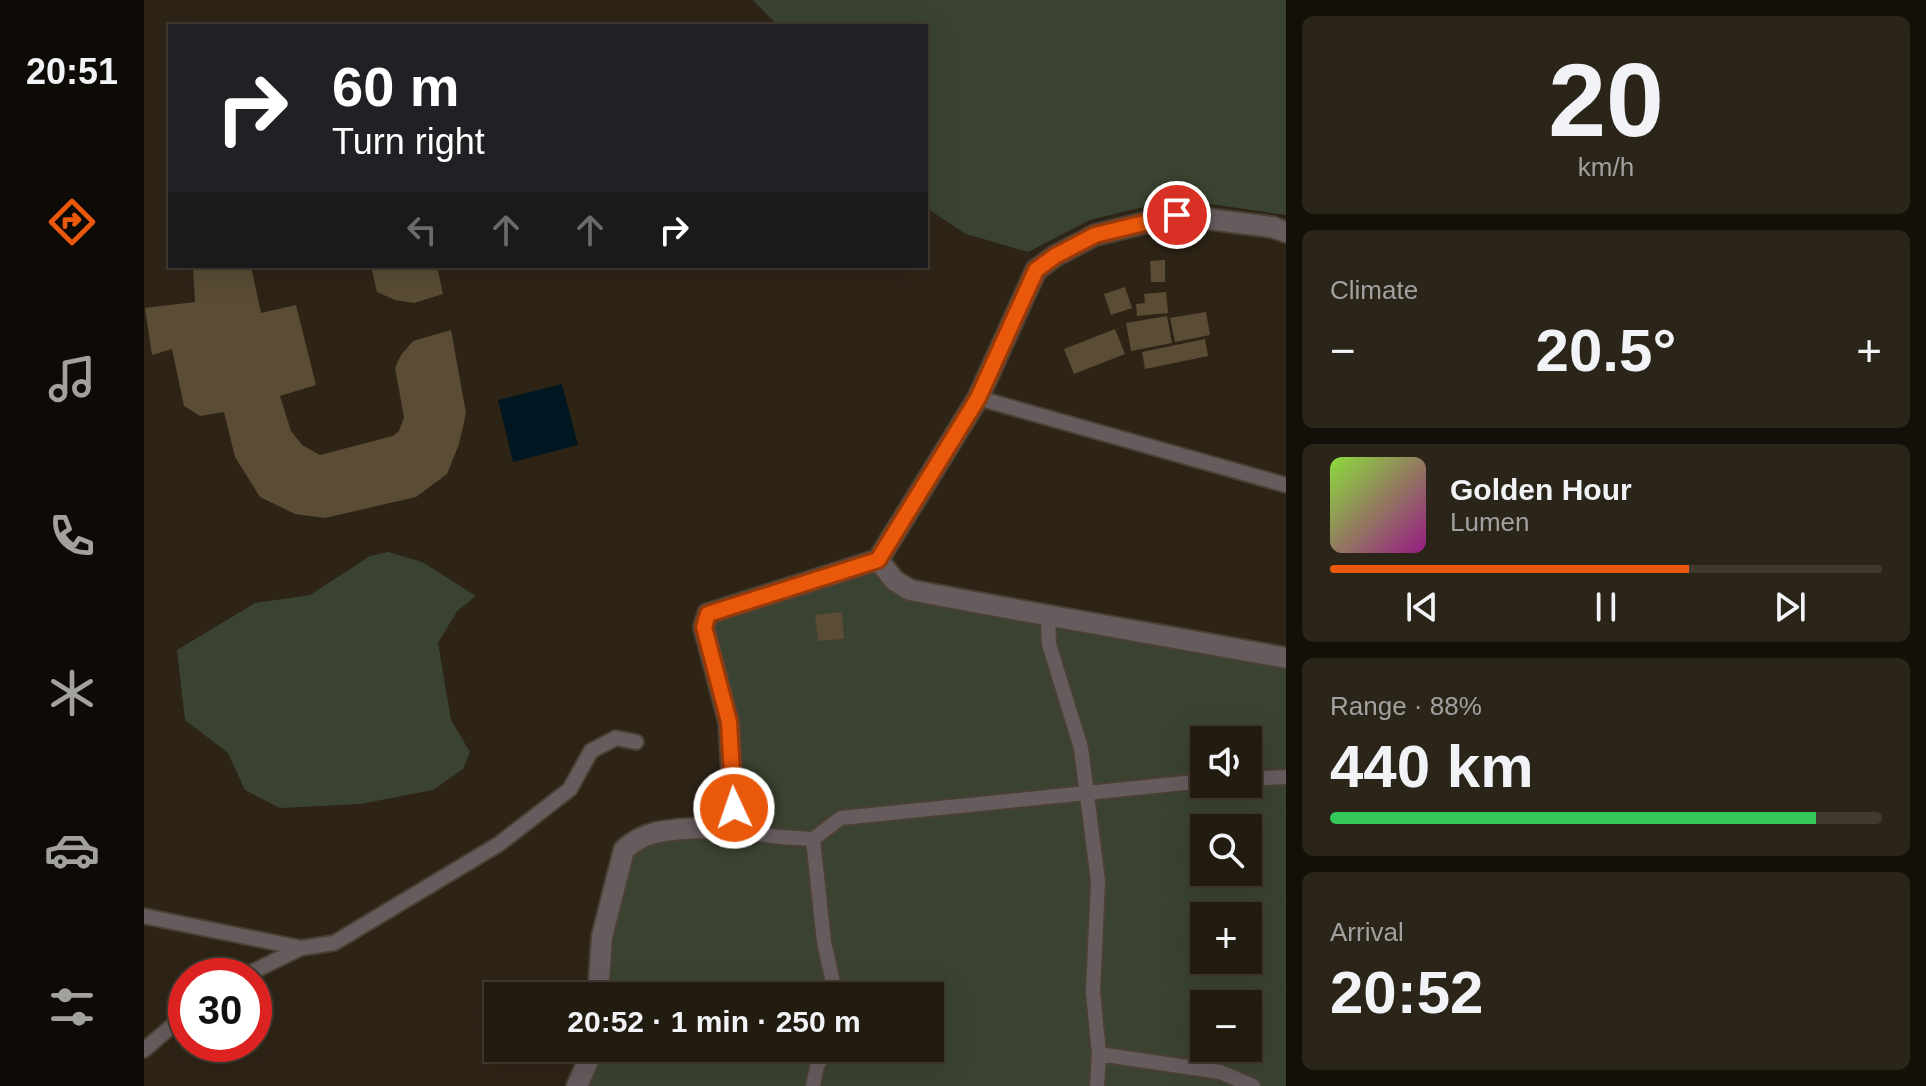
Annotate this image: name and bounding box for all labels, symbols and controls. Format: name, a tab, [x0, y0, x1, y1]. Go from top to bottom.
text: 20	[1548, 42, 1664, 158]
text: 20:51	[26, 51, 118, 92]
text: 60 m	[332, 55, 460, 118]
icon: right	[200, 56, 304, 160]
text: Turn right	[332, 121, 485, 162]
text: km/h	[1578, 152, 1634, 182]
pin	[1143, 181, 1211, 249]
icon: arrive	[1155, 193, 1199, 237]
icon: directions	[44, 194, 100, 250]
icon: left	[400, 208, 444, 252]
icon: ahead	[484, 208, 528, 252]
icon: ahead	[568, 208, 612, 252]
icon: right	[652, 208, 696, 252]
text: Climate	[1330, 275, 1418, 305]
text: 20.5°	[1536, 317, 1676, 384]
text: −	[1330, 326, 1356, 375]
text: +	[1856, 326, 1882, 375]
icon: music	[44, 351, 100, 407]
text: Golden Hour	[1450, 473, 1632, 506]
text: Lumen	[1450, 507, 1530, 537]
icon: phone	[44, 508, 100, 564]
icon: previous	[1400, 585, 1444, 629]
icon: pause	[1584, 585, 1628, 629]
icon: next	[1768, 585, 1812, 629]
icon: climate	[44, 665, 100, 721]
text: Range · 88%	[1330, 691, 1482, 721]
map controls	[1190, 726, 1262, 1062]
button: sound	[1190, 726, 1262, 798]
text: 440 km	[1330, 733, 1534, 800]
position arrow	[692, 766, 776, 850]
button: search	[1190, 814, 1262, 886]
icon: car	[44, 822, 100, 878]
button: +	[1190, 902, 1262, 974]
text: Arrival	[1330, 917, 1404, 947]
speed limit sign: 30	[168, 958, 272, 1062]
text: 20:52	[1330, 959, 1483, 1026]
icon: filters	[44, 979, 100, 1035]
button: −	[1190, 990, 1262, 1062]
text: 20:52 · 1 min · 250 m	[567, 1005, 861, 1038]

